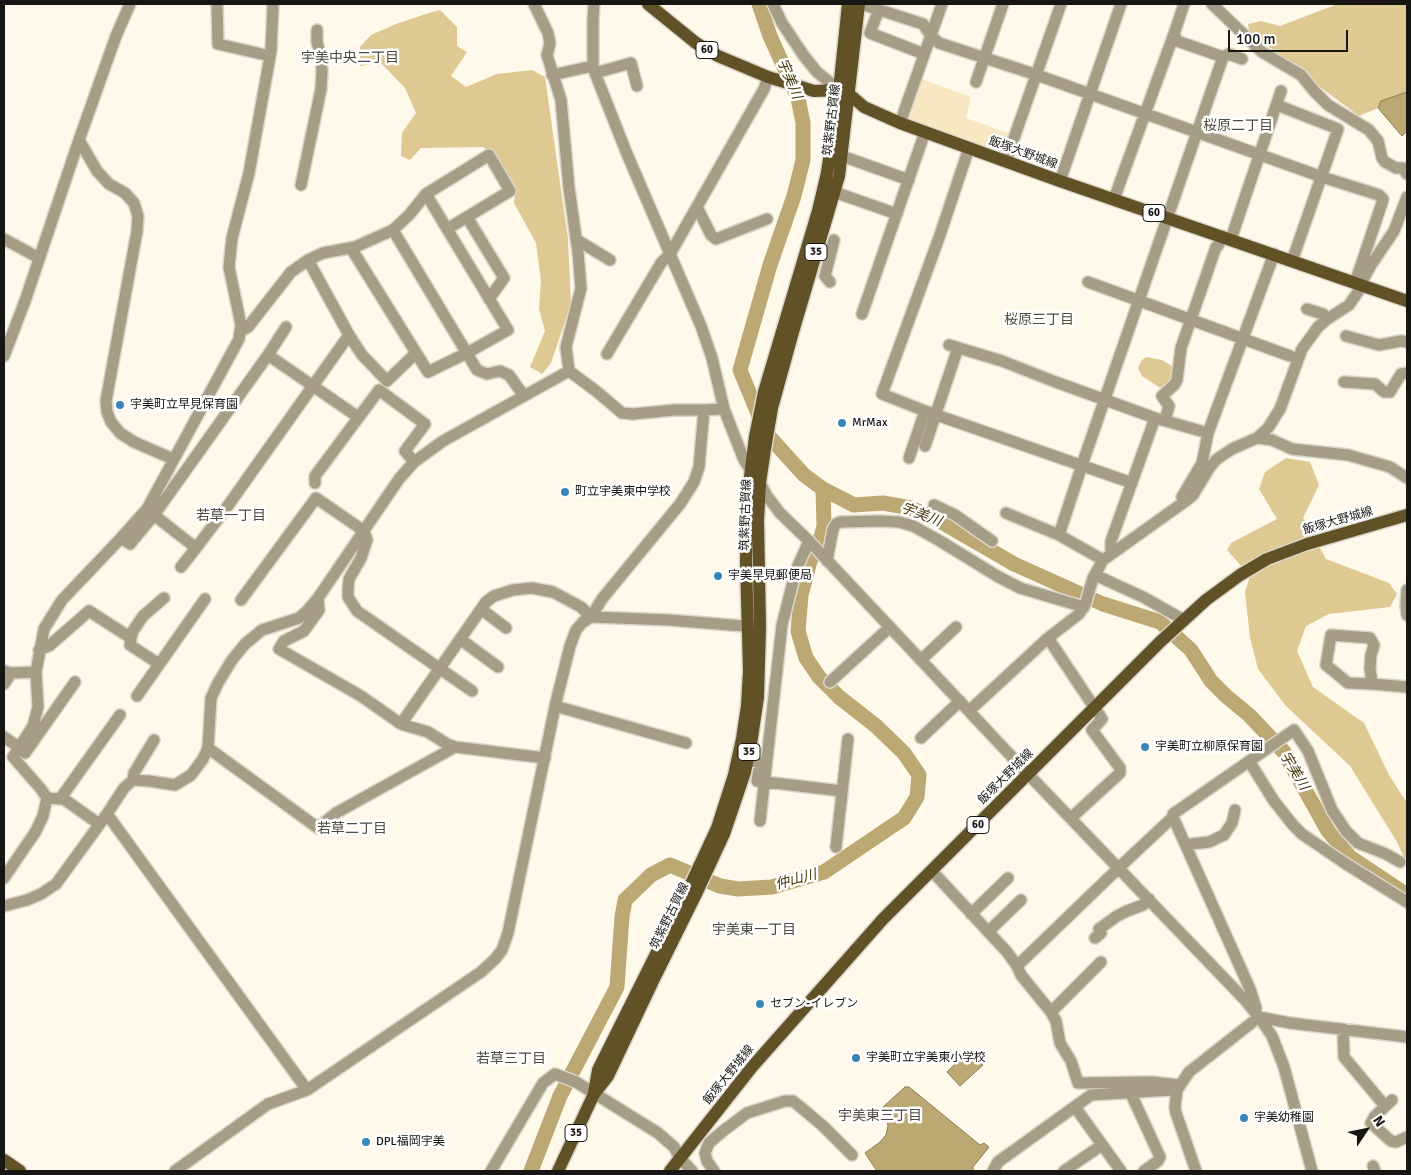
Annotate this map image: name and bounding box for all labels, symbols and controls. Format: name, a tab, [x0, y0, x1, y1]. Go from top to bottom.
scale bar	[1231, 20, 1351, 52]
text: 100 m	[1236, 30, 1276, 48]
road number: 60	[696, 42, 718, 58]
district label: 宇美中央二丁目	[301, 50, 399, 66]
water label: 宇美川	[773, 56, 805, 102]
street label: 筑紫野古賀線	[820, 83, 844, 157]
district label: 桜原二丁目	[1203, 118, 1273, 134]
street label: 飯塚大野城線	[987, 134, 1059, 172]
road number: 60	[1143, 204, 1165, 222]
road number: 35	[805, 243, 827, 260]
district label: 桜原三丁目	[1004, 312, 1074, 328]
place label: 宇美町立早見保育園	[130, 398, 238, 412]
marker: 宇美町立早見保育園	[114, 399, 126, 411]
place label: MrMax	[852, 416, 887, 430]
marker: MrMax	[836, 417, 848, 429]
street label: 筑紫野古賀線	[738, 479, 754, 551]
place label: 町立宇美東中学校	[575, 485, 671, 499]
marker: 町立宇美東中学校	[559, 486, 571, 498]
water label: 宇美川	[898, 500, 944, 530]
street label: 飯塚大野城線	[1301, 504, 1375, 538]
district label: 若草一丁目	[196, 508, 266, 524]
place label: 宇美早見郵便局	[728, 569, 812, 583]
marker: 宇美早見郵便局	[712, 570, 724, 582]
place label: 宇美町立柳原保育園	[1155, 740, 1263, 754]
marker: 宇美町立柳原保育園	[1139, 741, 1151, 753]
road number: 35	[738, 744, 760, 760]
street label: 飯塚大野城線	[975, 746, 1037, 808]
water label: 宇美川	[1276, 749, 1312, 793]
road number: 60	[967, 816, 989, 834]
district label: 若草二丁目	[317, 821, 387, 837]
water label: 仲山川	[774, 866, 818, 894]
street label: 筑紫野古賀線	[648, 880, 692, 952]
district label: 宇美東一丁目	[712, 922, 796, 938]
place label: セブン-イレブン	[770, 997, 858, 1011]
marker: セブン-イレブン	[754, 998, 766, 1010]
street label: 飯塚大野城線	[701, 1042, 757, 1108]
district label: 若草三丁目	[476, 1051, 546, 1067]
place label: 宇美町立宇美東小学校	[866, 1051, 986, 1065]
marker: 宇美町立宇美東小学校	[850, 1052, 862, 1064]
north arrow	[1341, 1105, 1391, 1155]
district label: 宇美東三丁目	[838, 1108, 922, 1124]
place label: 宇美幼稚園	[1254, 1111, 1314, 1125]
marker: 宇美幼稚園	[1238, 1112, 1250, 1124]
text: N	[1369, 1113, 1389, 1130]
road number: 35	[565, 1124, 587, 1142]
place label: DPL福岡宇美	[376, 1135, 445, 1149]
marker: DPL福岡宇美	[360, 1136, 372, 1148]

